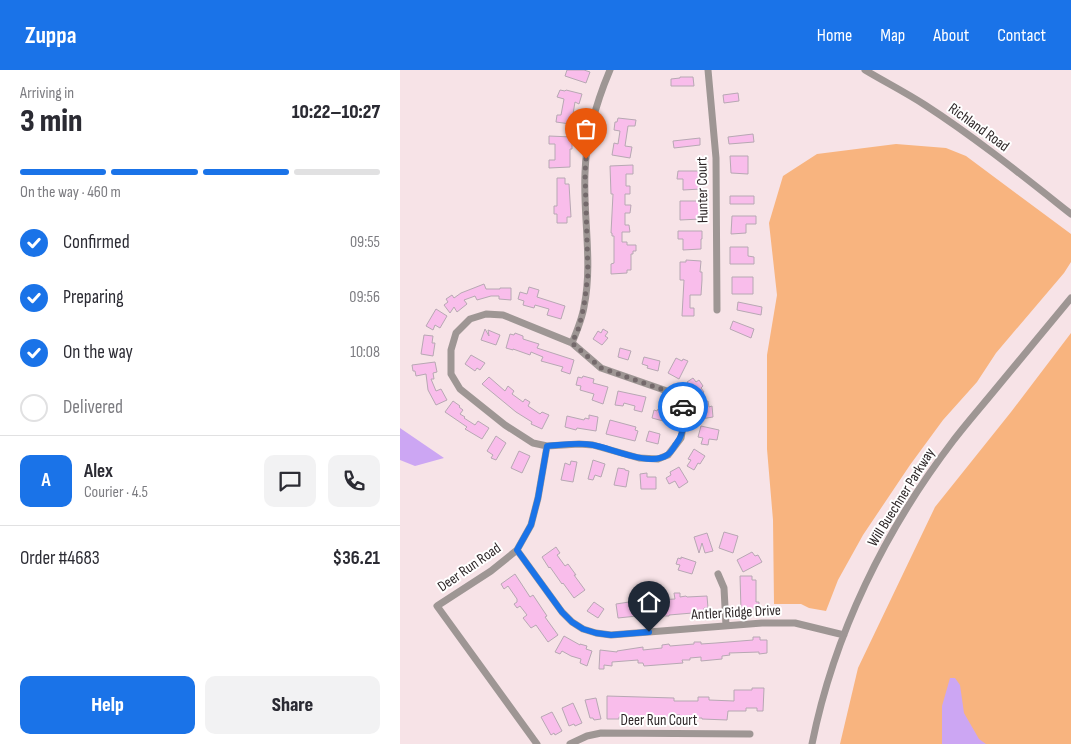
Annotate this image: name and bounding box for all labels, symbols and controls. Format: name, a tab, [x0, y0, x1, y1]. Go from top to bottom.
text: Zuppa	[25, 21, 76, 50]
text: Home	[817, 25, 852, 46]
text: Map	[880, 25, 905, 46]
text: About	[933, 25, 969, 46]
text: Contact	[997, 25, 1046, 46]
text: Arriving in	[20, 84, 74, 103]
street label: Richland Road	[944, 99, 1013, 156]
text: 10:22–10:27	[292, 101, 380, 124]
text: 3 min	[20, 102, 82, 141]
pin	[565, 108, 607, 159]
icon: bag	[572, 115, 600, 143]
street label: Hunter Court	[692, 156, 713, 223]
text: On the way · 460 m	[20, 183, 121, 202]
icon: check	[20, 229, 48, 257]
text: Confirmed	[63, 231, 130, 254]
text: 09:55	[350, 233, 380, 252]
icon: check	[20, 284, 48, 312]
text: Preparing	[63, 286, 124, 309]
text: 09:56	[349, 288, 380, 307]
icon: check	[20, 339, 48, 367]
text: On the way	[63, 341, 133, 364]
text: 10:08	[350, 343, 380, 362]
courier	[658, 382, 708, 432]
icon: car	[669, 393, 697, 421]
text: Delivered	[63, 396, 123, 419]
street label: Will Buechner Parkway	[864, 444, 939, 550]
button: chat	[264, 455, 316, 507]
button: phone	[328, 455, 380, 507]
text: Alex	[84, 460, 113, 483]
text: A	[41, 469, 51, 492]
text: Courier · 4.5	[84, 483, 148, 502]
street label: Deer Run Road	[434, 539, 505, 596]
text: Order #4683	[20, 547, 100, 570]
text: $36.21	[333, 547, 380, 570]
pin	[628, 581, 670, 632]
icon: home	[635, 588, 663, 616]
street label: Antler Ridge Drive	[690, 601, 781, 624]
button: Help	[20, 676, 195, 734]
button: Share	[205, 676, 380, 734]
street label: Deer Run Court	[621, 711, 698, 730]

